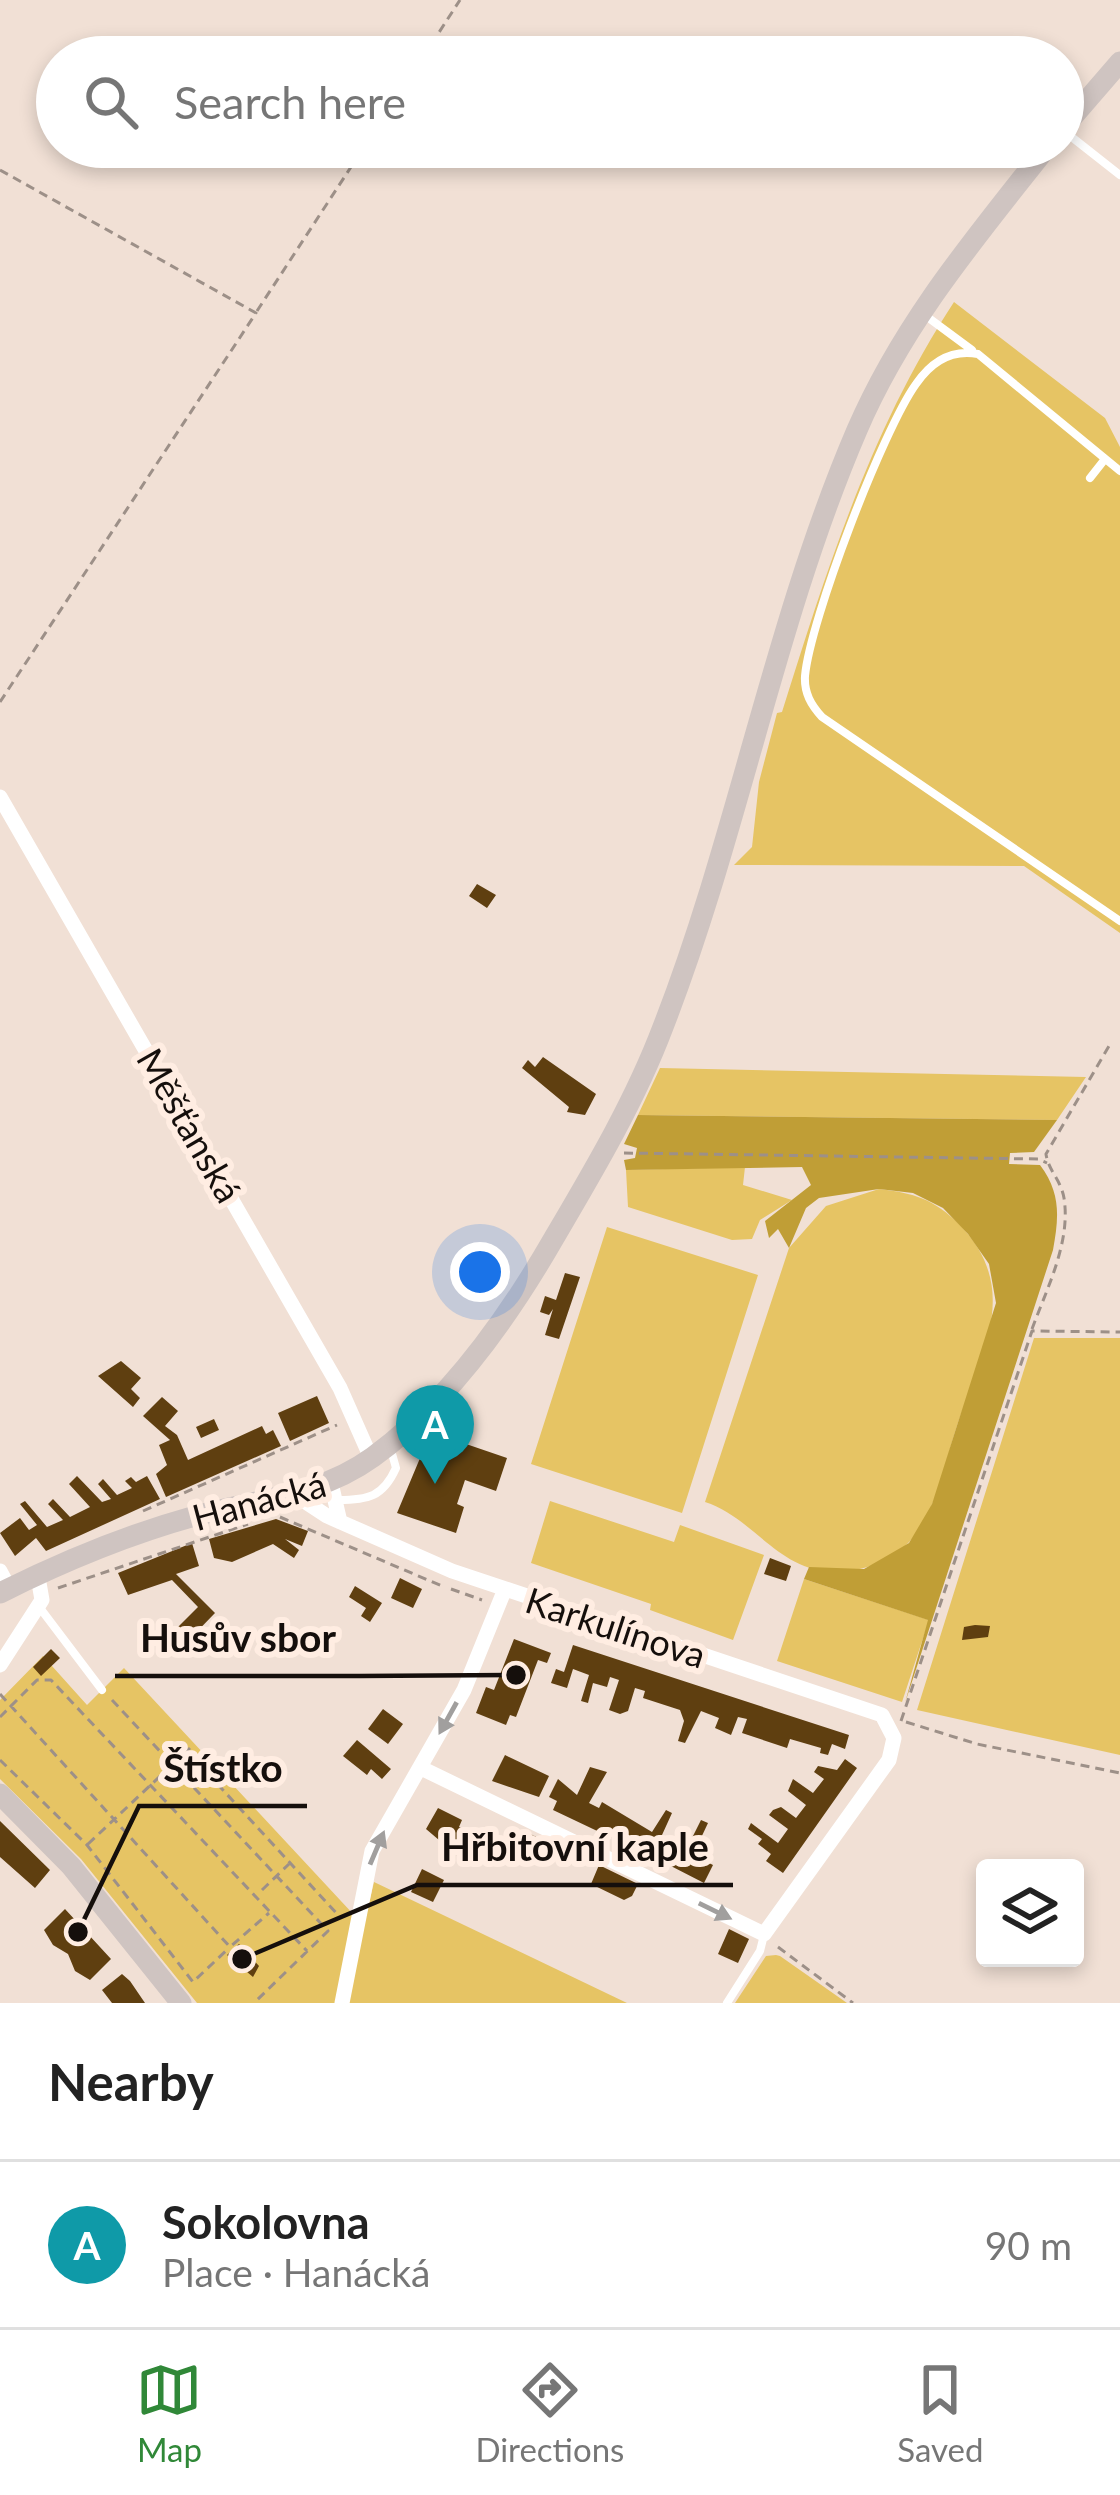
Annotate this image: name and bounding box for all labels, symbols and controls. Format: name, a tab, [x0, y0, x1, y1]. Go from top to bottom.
search box	[36, 36, 1084, 168]
icon: search	[78, 69, 144, 135]
text: Search here	[174, 75, 406, 129]
street label: Měšťanská	[128, 1040, 252, 1210]
your location	[450, 1242, 510, 1302]
pin: A	[396, 1385, 474, 1484]
street label: Hanácká	[188, 1461, 330, 1539]
street label: Karkulínova	[521, 1577, 711, 1677]
callout: Husův sbor	[115, 1601, 360, 1676]
text: Husův sbor	[140, 1614, 337, 1660]
one-way arrow	[438, 1701, 459, 1736]
callout: Štístko	[139, 1731, 307, 1806]
text: Štístko	[163, 1744, 283, 1790]
callout: Hřbitovní kaple	[417, 1810, 733, 1885]
text: Hřbitovní kaple	[441, 1823, 709, 1869]
one-way arrow	[368, 1830, 387, 1866]
map controls	[976, 1859, 1084, 1967]
button: layers	[976, 1859, 1084, 1967]
one-way arrow	[698, 1900, 732, 1920]
text: Nearby	[48, 2051, 214, 2112]
text: Sokolovna	[162, 2195, 370, 2249]
text: A	[73, 2222, 101, 2268]
text: 90 m	[985, 2222, 1072, 2268]
text: Place · Hanácká	[162, 2249, 430, 2295]
tab: Map	[136, 2357, 202, 2469]
tab: Directions	[475, 2357, 624, 2469]
tab: Saved	[897, 2357, 984, 2469]

